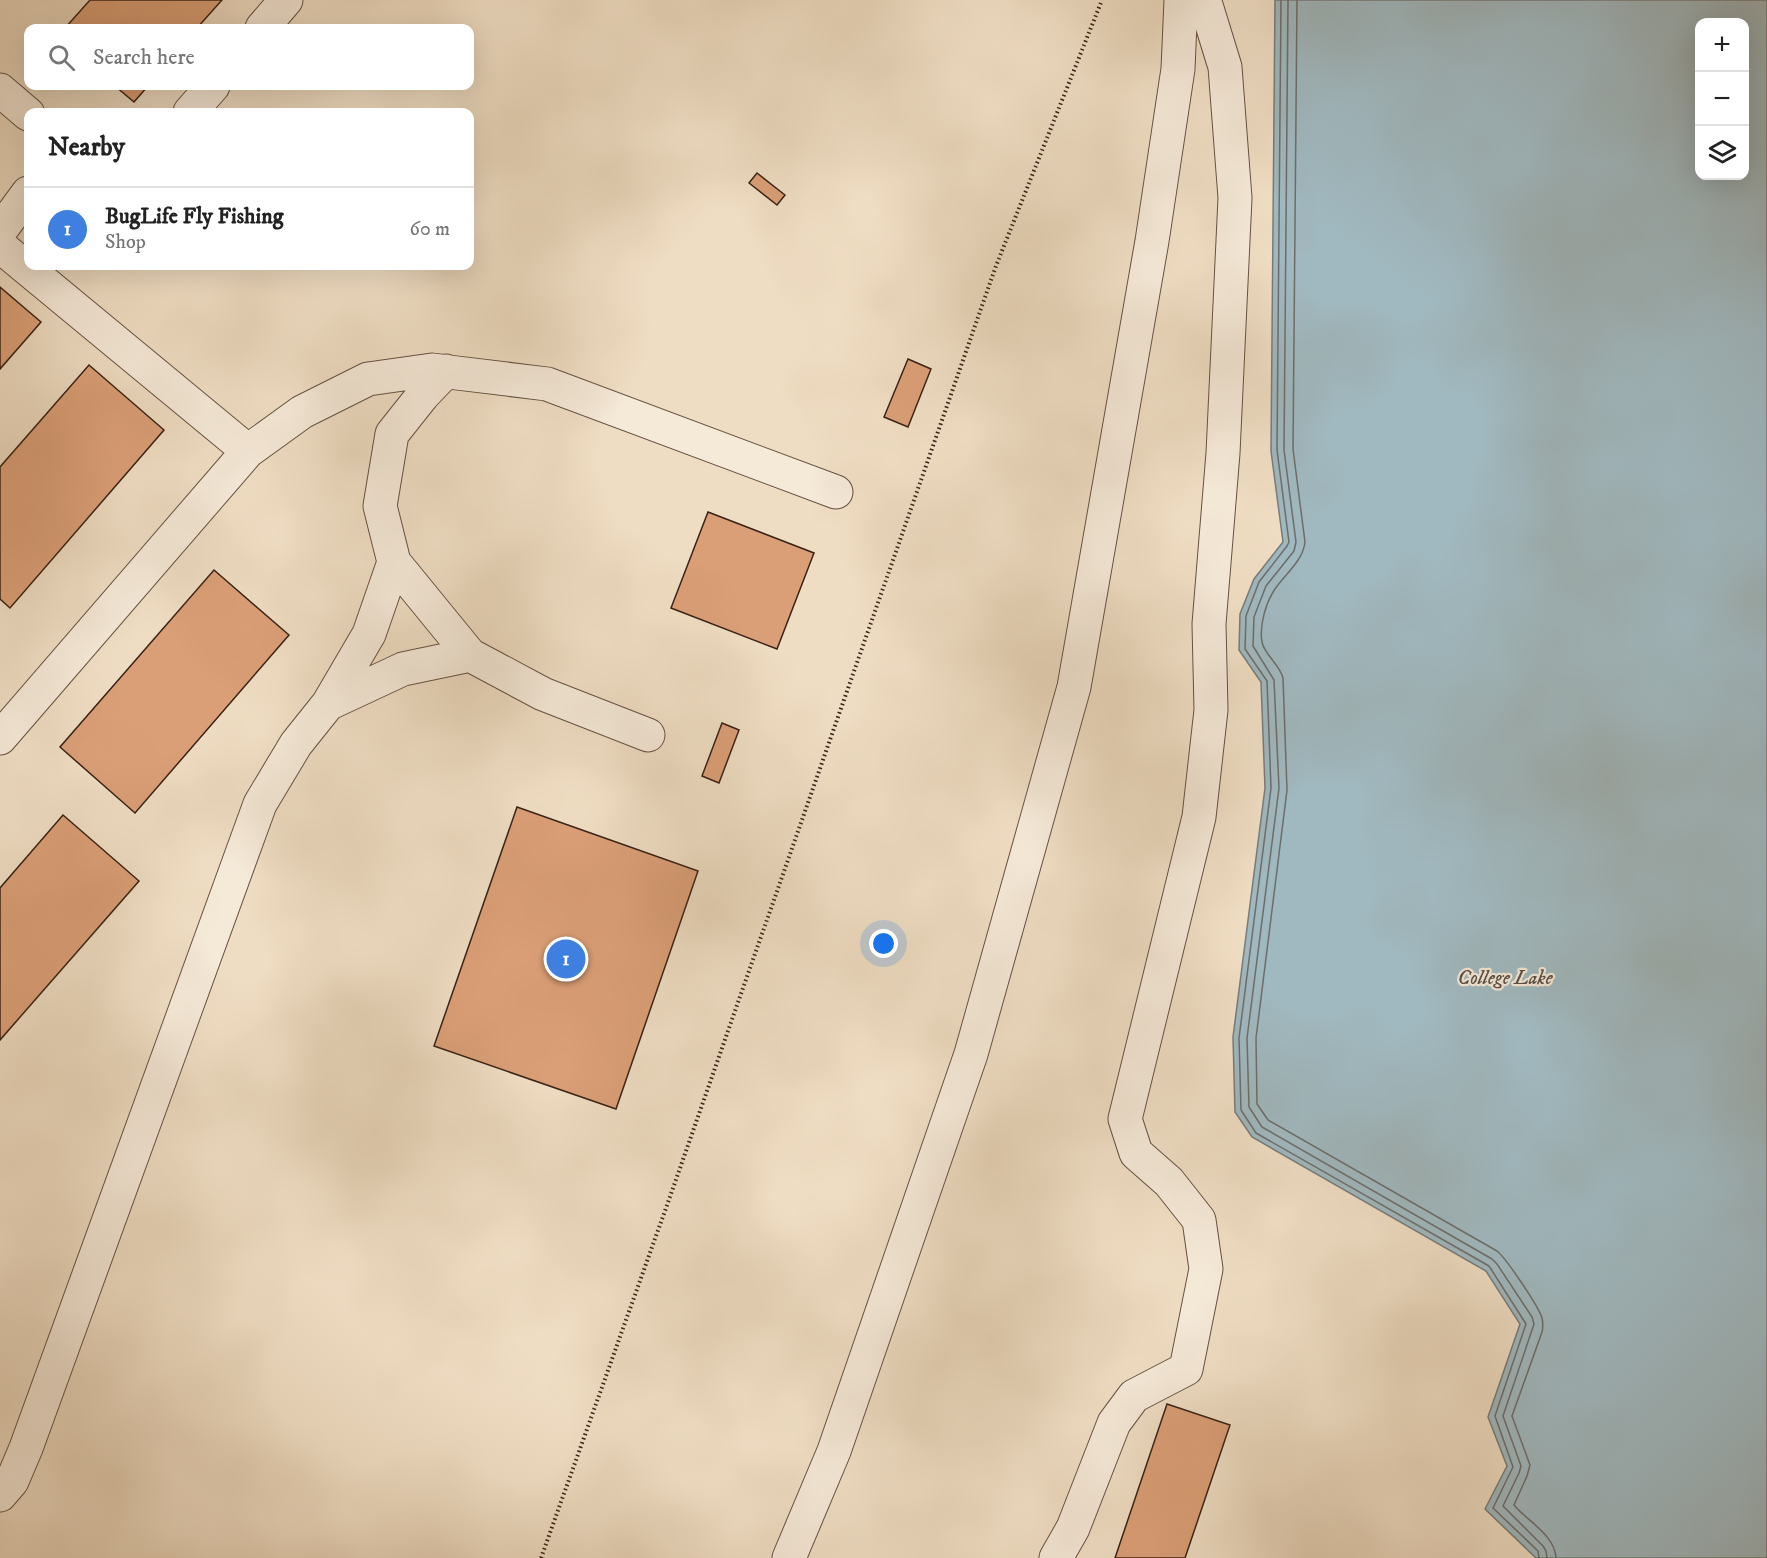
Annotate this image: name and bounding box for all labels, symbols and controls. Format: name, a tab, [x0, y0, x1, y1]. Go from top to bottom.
map controls	[1695, 18, 1749, 180]
button: +	[1695, 18, 1749, 72]
search box	[24, 24, 474, 90]
icon: search	[45, 41, 78, 74]
text: Search here	[93, 44, 195, 71]
button: −	[1695, 72, 1749, 126]
button: layers	[1695, 126, 1749, 180]
text: Nearby	[48, 131, 125, 164]
text: BugLife Fly Fishing	[105, 203, 283, 230]
text: 1	[64, 217, 71, 242]
text: 60 m	[410, 217, 450, 242]
text: Shop	[105, 230, 146, 255]
your location	[869, 929, 898, 958]
pin: 1	[546, 936, 586, 982]
water label: College Lake	[1458, 966, 1554, 991]

